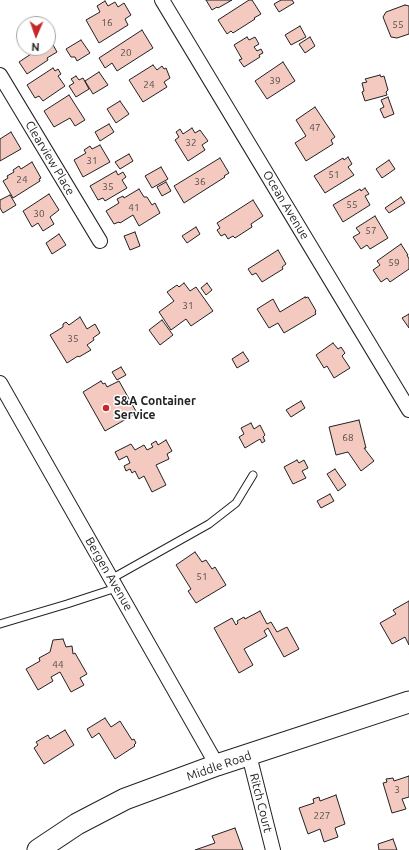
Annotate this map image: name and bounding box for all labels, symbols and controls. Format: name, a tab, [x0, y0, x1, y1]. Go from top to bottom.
north arrow	[16, 16, 56, 56]
house number: 16	[101, 17, 113, 29]
house number: 55	[392, 19, 404, 31]
text: N	[31, 41, 40, 53]
house number: 20	[120, 47, 132, 59]
house number: 39	[269, 75, 281, 87]
house number: 24	[143, 79, 155, 91]
street label: Clearview Place	[22, 118, 78, 198]
house number: 47	[309, 122, 321, 134]
house number: 32	[185, 137, 197, 149]
house number: 31	[86, 155, 98, 167]
street label: Ocean Avenue	[260, 168, 312, 242]
house number: 51	[328, 169, 340, 181]
house number: 24	[16, 174, 28, 186]
house number: 36	[194, 176, 206, 188]
house number: 35	[102, 181, 114, 193]
house number: 55	[346, 199, 358, 211]
house number: 41	[128, 202, 140, 214]
house number: 30	[33, 208, 45, 220]
house number: 57	[365, 225, 377, 237]
house number: 59	[388, 257, 400, 269]
house number: 31	[182, 300, 194, 312]
house number: 35	[67, 333, 79, 345]
place label: S&A Container Service	[114, 394, 196, 422]
marker: S&A Container Service	[101, 403, 111, 413]
house number: 68	[342, 432, 354, 444]
street label: Bergen Avenue	[82, 535, 136, 613]
house number: 51	[196, 571, 208, 583]
house number: 44	[52, 659, 64, 671]
street label: Middle Road	[185, 748, 253, 784]
street label: Ritch Court	[247, 772, 275, 834]
house number: 3	[394, 784, 400, 796]
house number: 227	[314, 810, 330, 822]

